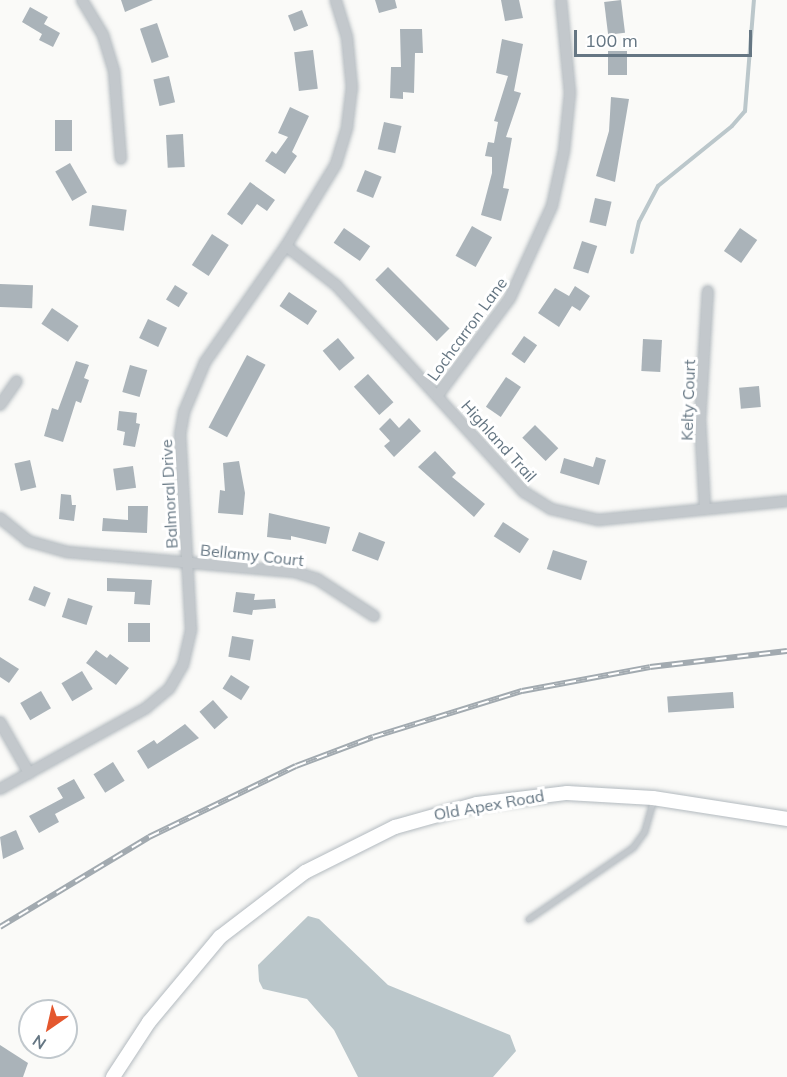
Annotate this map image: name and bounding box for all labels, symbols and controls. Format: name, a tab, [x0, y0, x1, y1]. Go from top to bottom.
scale bar	[577, 18, 756, 56]
text: 100 m	[585, 29, 638, 52]
street label: Lochcarron Lane	[423, 274, 511, 384]
street label: Kelty Court	[677, 359, 699, 441]
street label: Highland Trail	[457, 396, 541, 486]
street label: Balmoral Drive	[157, 439, 181, 549]
street label: Bellamy Court	[199, 540, 305, 570]
street label: Old Apex Road	[432, 786, 546, 824]
north arrow	[18, 999, 78, 1059]
text: N	[28, 1031, 50, 1054]

